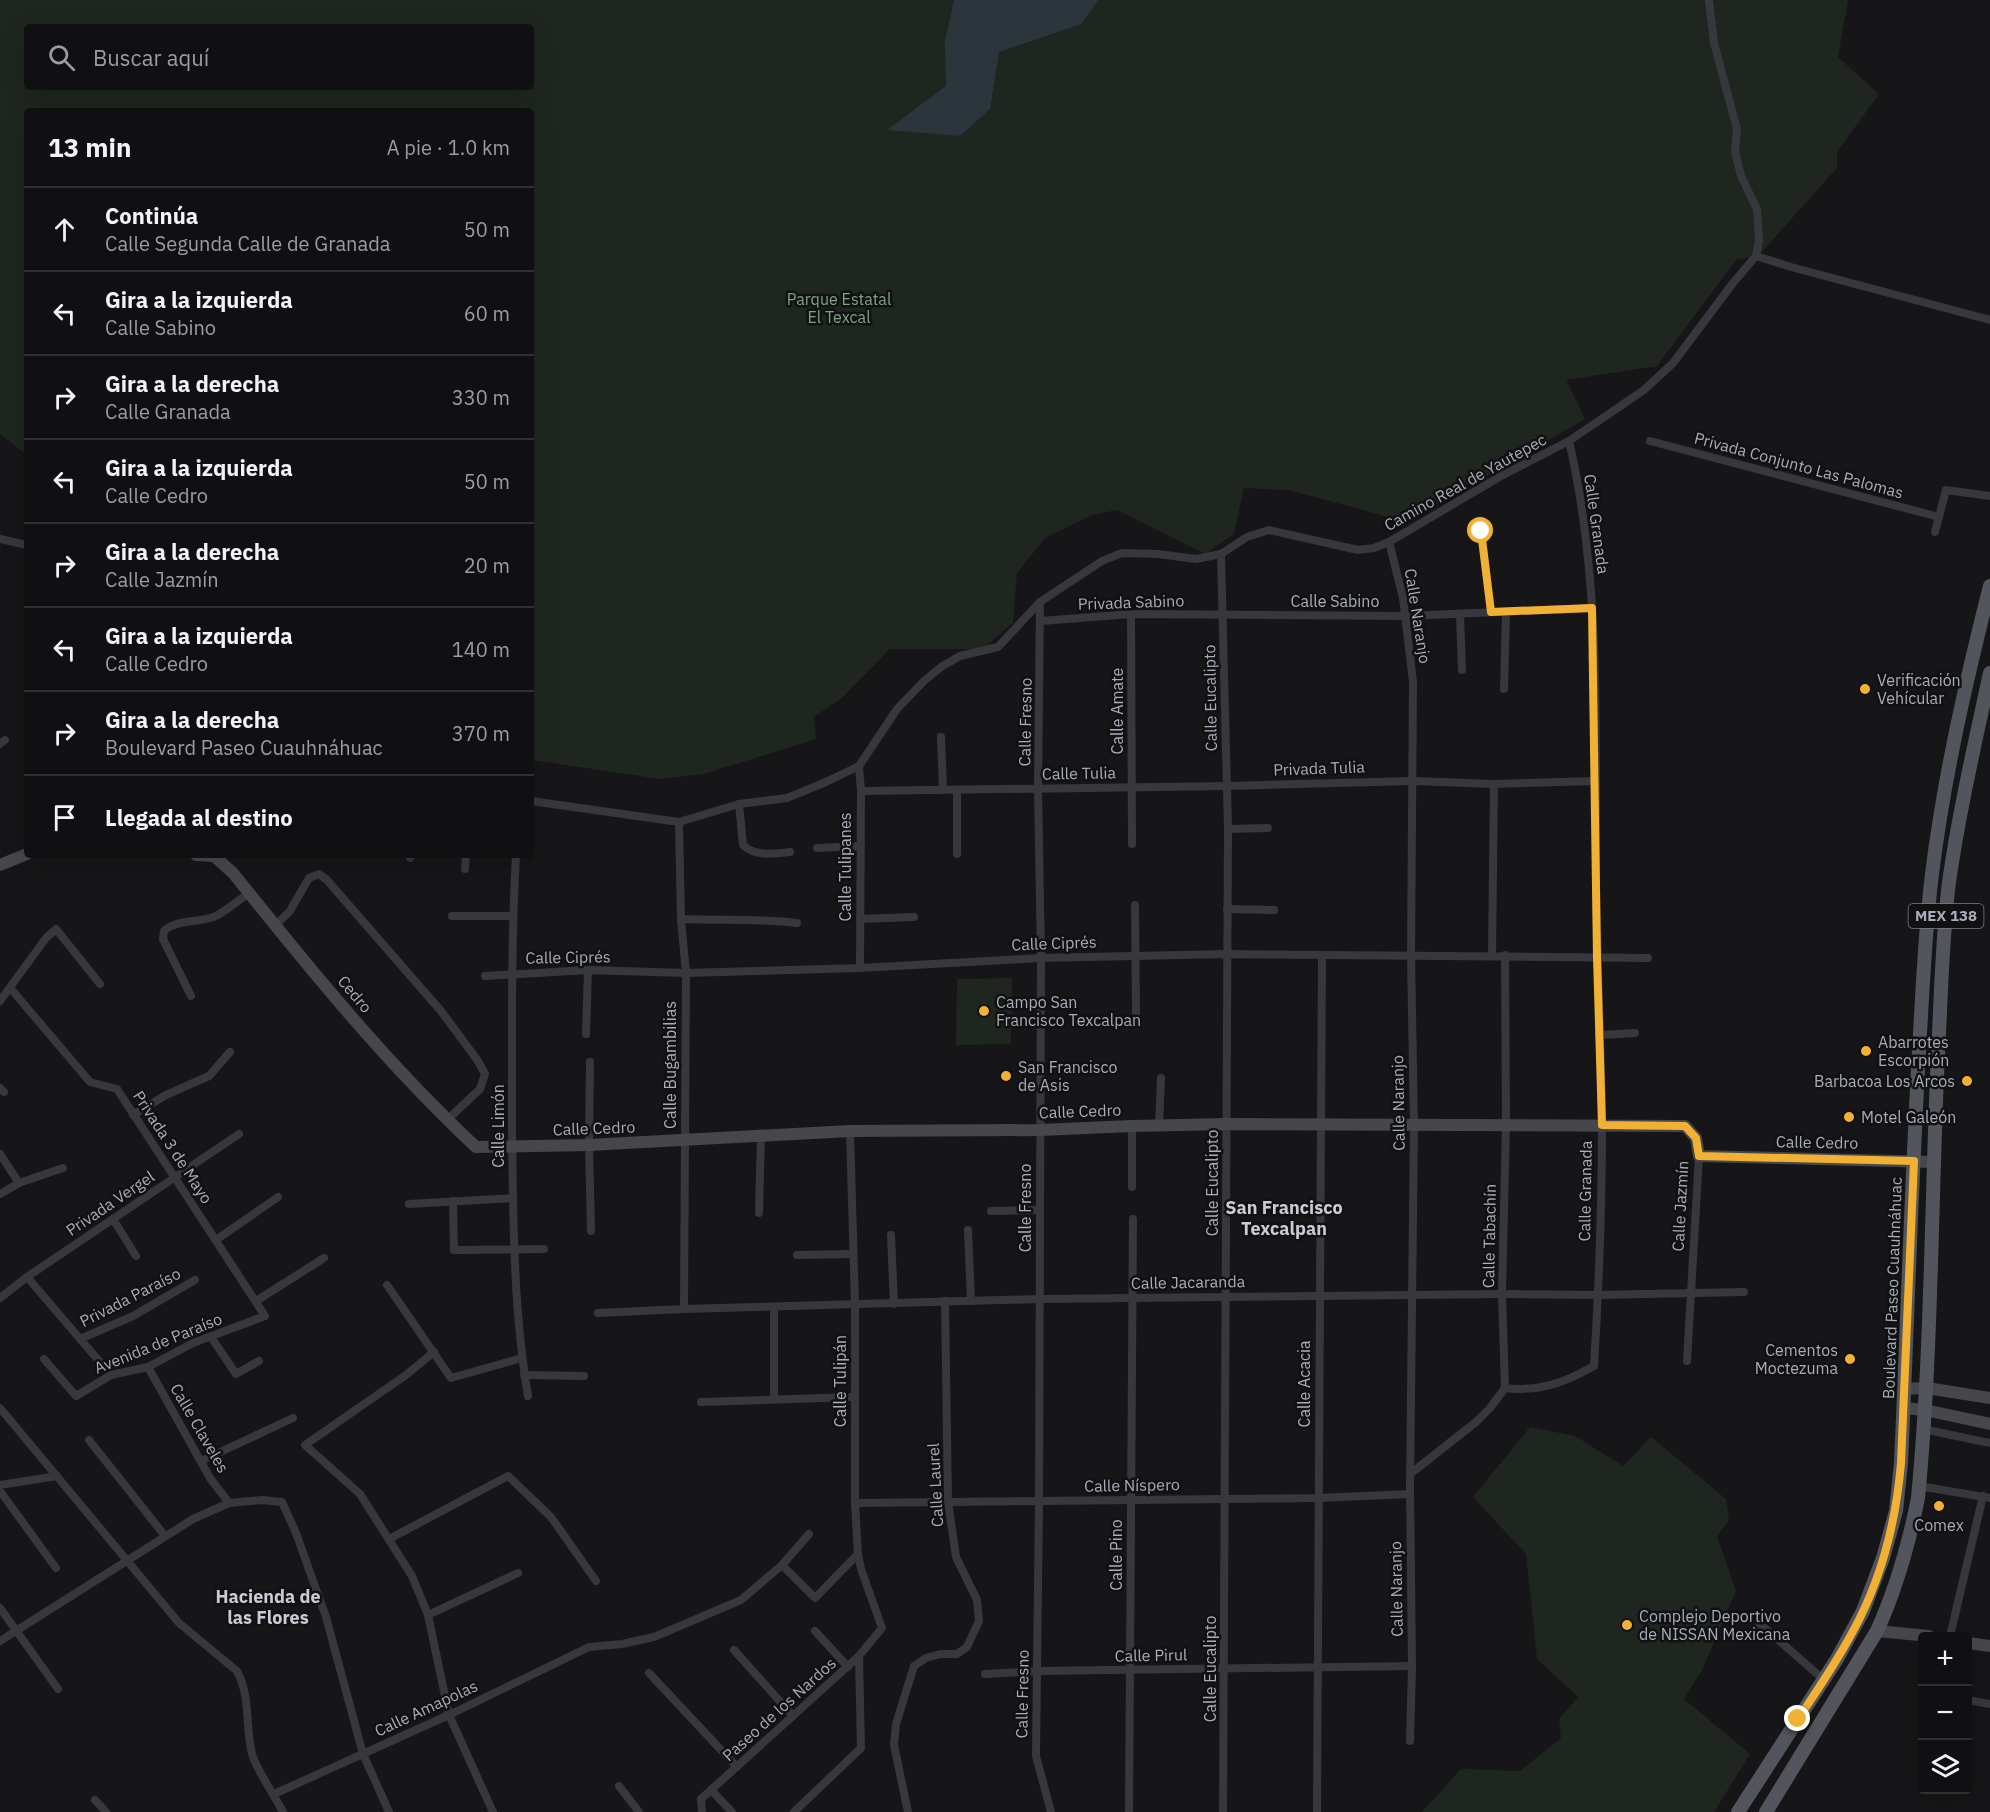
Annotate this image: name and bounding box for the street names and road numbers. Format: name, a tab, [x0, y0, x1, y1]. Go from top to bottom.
street label: Privada Conjunto Las Palomas	[1692, 427, 1906, 503]
street label: Camino Real de Yautepec	[1380, 429, 1550, 535]
street label: Calle Granada	[1580, 473, 1614, 576]
street label: Calle Naranjo	[1401, 567, 1435, 665]
street label: Privada Sabino	[1077, 590, 1185, 614]
street label: Calle Sabino	[1291, 591, 1379, 611]
street label: Calle Eucalipto	[1199, 644, 1221, 752]
street label: Calle Amate	[1107, 667, 1127, 754]
street label: Calle Fresno	[1014, 677, 1036, 767]
street label: Privada Tulia	[1273, 756, 1366, 780]
street label: Calle Tulia	[1042, 762, 1117, 784]
street label: Calle Tulipanes	[835, 813, 855, 921]
road number: MEX 138	[1908, 904, 1984, 928]
street label: Calle Ciprés	[1011, 932, 1097, 954]
street label: Calle Ciprés	[525, 946, 611, 968]
street label: Cedro	[334, 971, 376, 1017]
street label: Calle Bugambilias	[660, 1001, 680, 1129]
street label: Calle Naranjo	[1387, 1055, 1409, 1151]
street label: Calle Limón	[488, 1084, 508, 1168]
street label: Privada 3 de Mayo	[129, 1087, 217, 1207]
street label: Calle Cedro	[1038, 1100, 1122, 1122]
street label: Calle Cedro	[552, 1117, 636, 1139]
street label: Calle Eucalipto	[1202, 1130, 1222, 1236]
street label: Calle Cedro	[1776, 1131, 1858, 1153]
street label: Calle Granada	[1574, 1140, 1596, 1241]
street label: Calle Jazmín	[1668, 1160, 1692, 1252]
street label: Calle Fresno	[1015, 1164, 1035, 1252]
street label: Privada Vergel	[62, 1166, 158, 1240]
street label: Boulevard Paseo Cuauhnáhuac	[1878, 1177, 1906, 1399]
street label: Calle Tabachín	[1478, 1184, 1500, 1288]
street label: Privada Paraíso	[76, 1263, 184, 1331]
street label: Calle Jacaranda	[1131, 1271, 1246, 1293]
street label: Avenida de Paraíso	[91, 1308, 225, 1378]
street label: Calle Tulipán	[830, 1335, 850, 1427]
street label: Calle Acacia	[1294, 1340, 1314, 1428]
street label: Calle Claveles	[166, 1380, 234, 1476]
street label: Calle Laurel	[923, 1442, 947, 1528]
street label: Calle Níspero	[1084, 1474, 1180, 1496]
street label: Calle Pino	[1106, 1519, 1126, 1591]
street label: Calle Naranjo	[1385, 1541, 1407, 1637]
street label: Calle Eucalipto	[1200, 1616, 1220, 1722]
street label: Calle Pirul	[1114, 1644, 1188, 1666]
street label: Calle Fresno	[1011, 1649, 1033, 1739]
street label: Paseo de los Nardos	[718, 1653, 840, 1765]
street label: Calle Amapolas	[371, 1675, 481, 1741]

